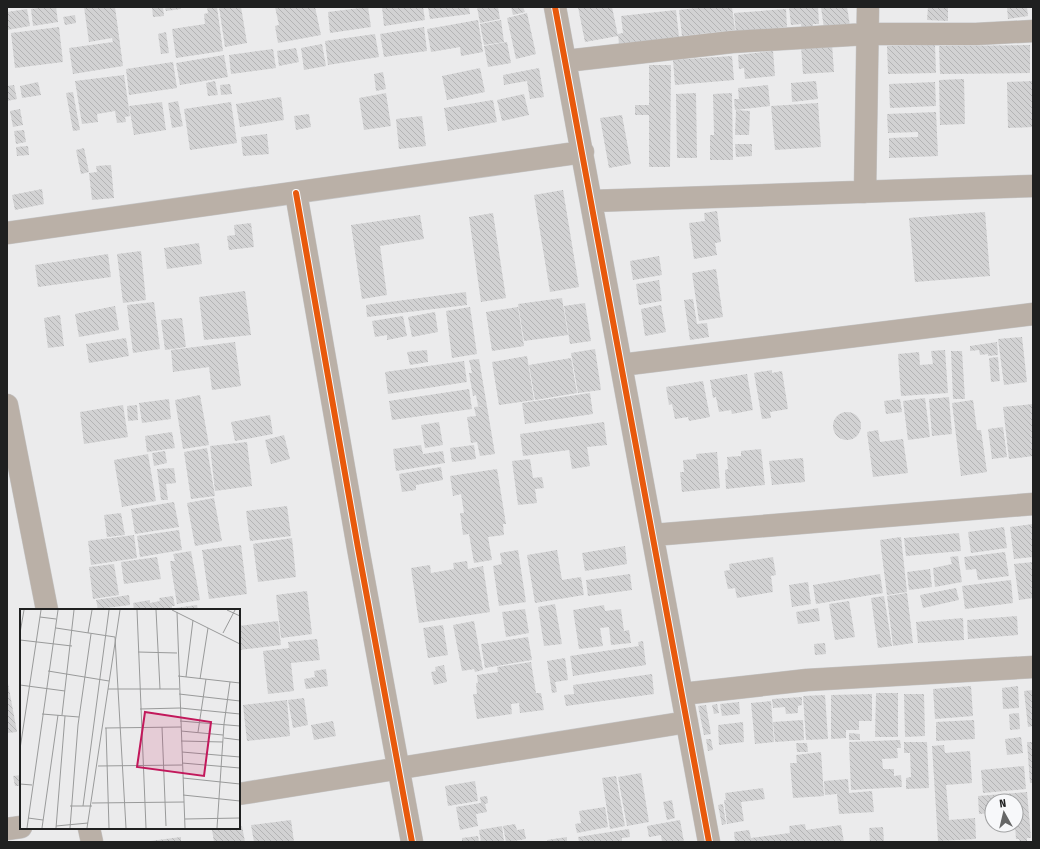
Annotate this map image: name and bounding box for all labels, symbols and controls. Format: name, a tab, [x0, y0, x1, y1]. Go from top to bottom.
inset map	[20, 609, 240, 829]
north arrow	[984, 793, 1024, 833]
text: N	[999, 797, 1007, 810]

